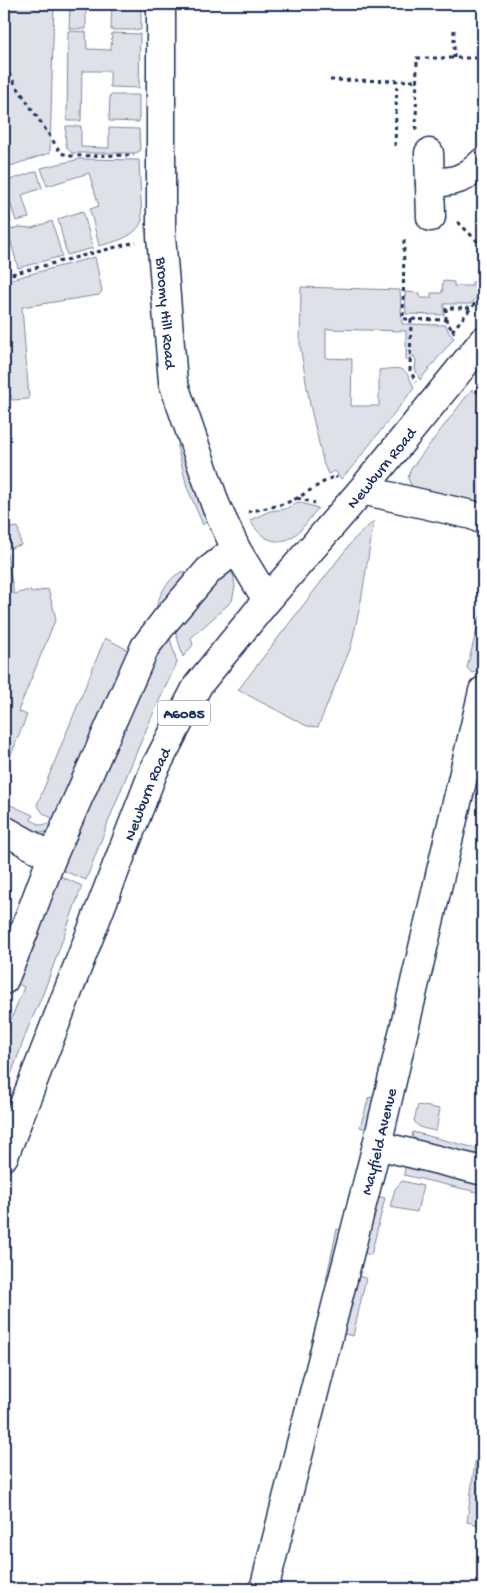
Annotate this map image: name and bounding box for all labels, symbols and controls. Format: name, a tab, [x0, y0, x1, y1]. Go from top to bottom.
street label: Broomy Hill Road	[150, 255, 178, 371]
street label: Newburn Road	[344, 424, 423, 514]
road number: A6085	[158, 700, 210, 726]
street label: Newburn Road	[121, 744, 178, 844]
street label: Mayfield Avenue	[359, 1086, 403, 1197]

